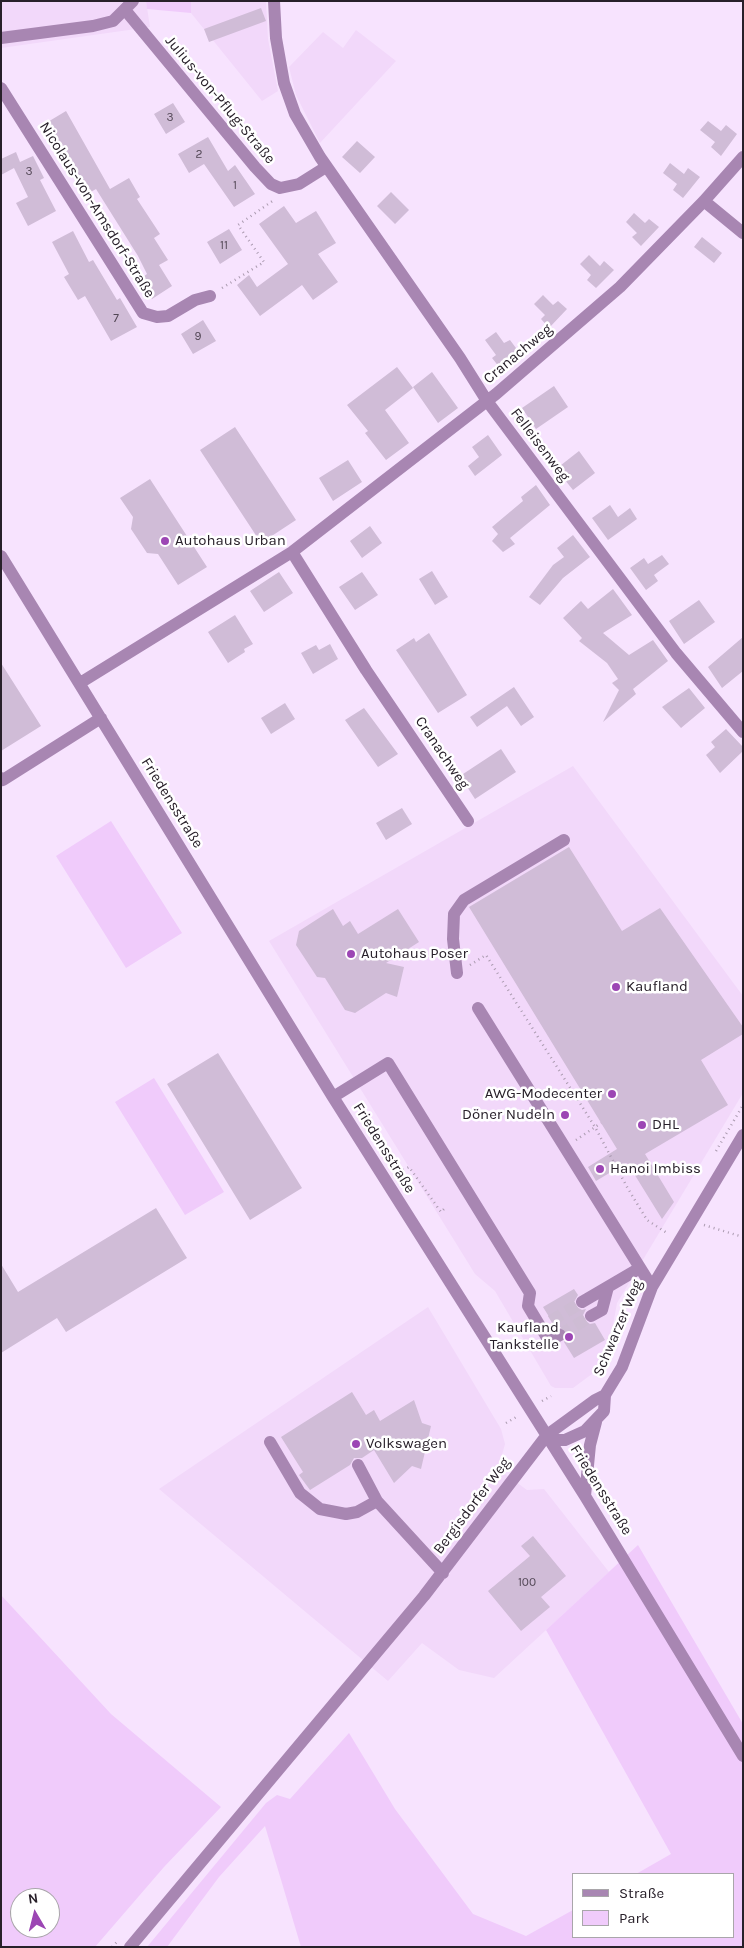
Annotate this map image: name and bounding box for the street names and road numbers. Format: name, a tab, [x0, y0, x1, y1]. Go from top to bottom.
street label: Julius-von-Pflug-Straße	[161, 32, 279, 168]
street label: Nicolaus-von-Amsdorf-Straße	[35, 119, 159, 301]
street label: Cranachweg	[480, 320, 556, 388]
street label: Felleisenweg	[507, 405, 573, 485]
street label: Cranachweg	[411, 713, 473, 793]
street label: Friedensstraße	[137, 755, 207, 851]
street label: Friedensstraße	[349, 1100, 419, 1196]
street label: Schwarzer Weg	[590, 1277, 646, 1379]
street label: Friedensstraße	[566, 1442, 636, 1538]
street label: Bergisdorfer Weg	[430, 1454, 514, 1558]

